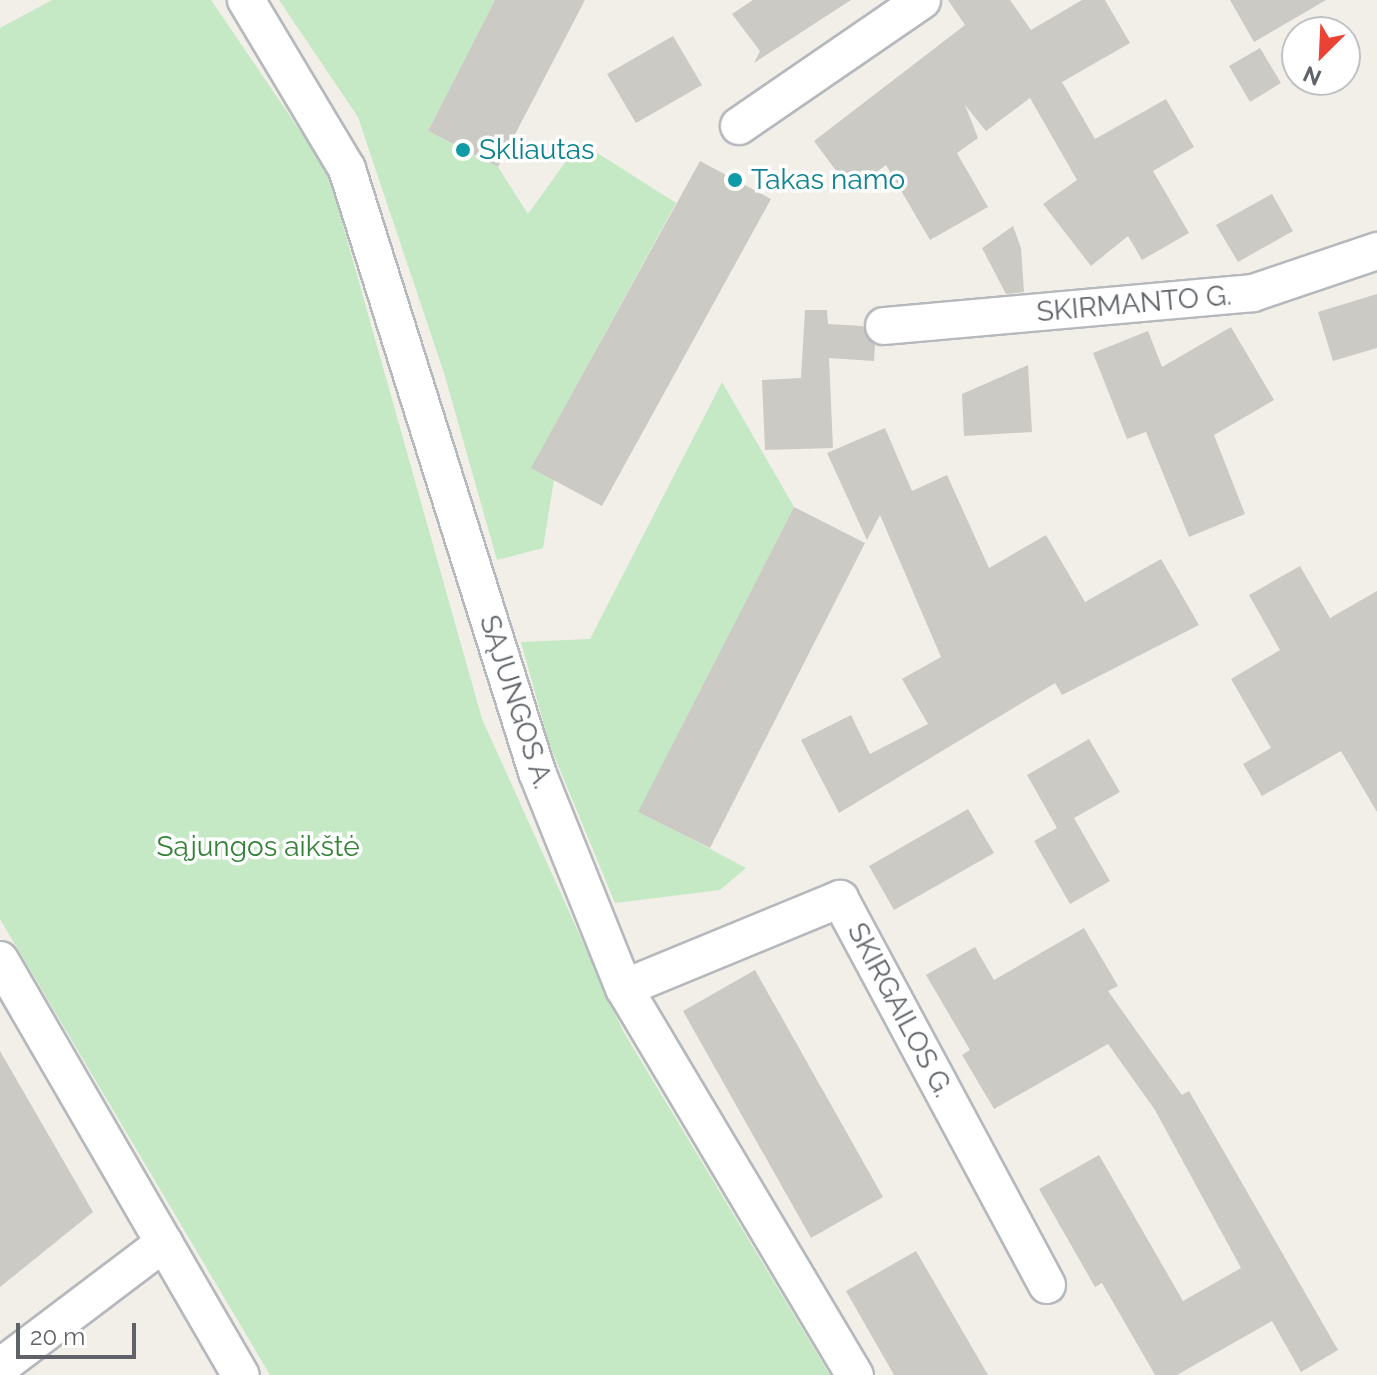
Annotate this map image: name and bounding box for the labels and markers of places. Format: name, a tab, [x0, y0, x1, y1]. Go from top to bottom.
place label: Skliautas	[479, 133, 595, 167]
marker: Skliautas	[454, 141, 472, 159]
place label: Takas namo	[751, 163, 905, 197]
marker: Takas namo	[726, 171, 744, 189]

